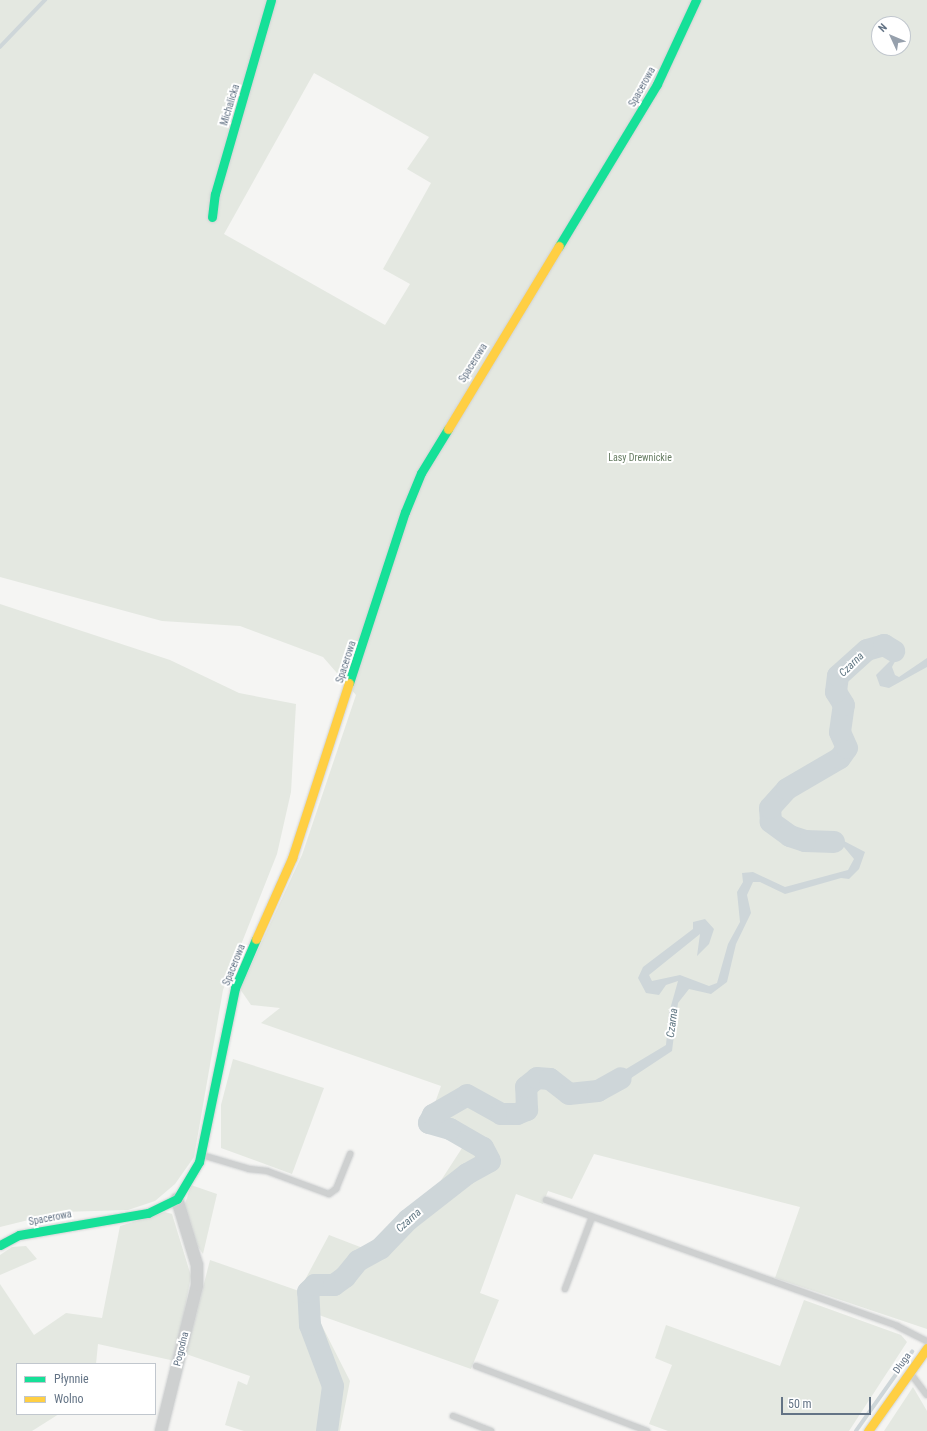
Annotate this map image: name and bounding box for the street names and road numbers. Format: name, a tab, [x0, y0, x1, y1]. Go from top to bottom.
street label: Spacerowa	[626, 65, 658, 109]
street label: Michalicka	[218, 83, 242, 127]
street label: Spacerowa	[456, 341, 490, 385]
street label: Spacerowa	[334, 639, 358, 685]
street label: Spacerowa	[220, 943, 248, 987]
street label: Spacerowa	[28, 1208, 72, 1228]
street label: Pogodna	[171, 1331, 191, 1367]
street label: Długa	[890, 1350, 914, 1376]

